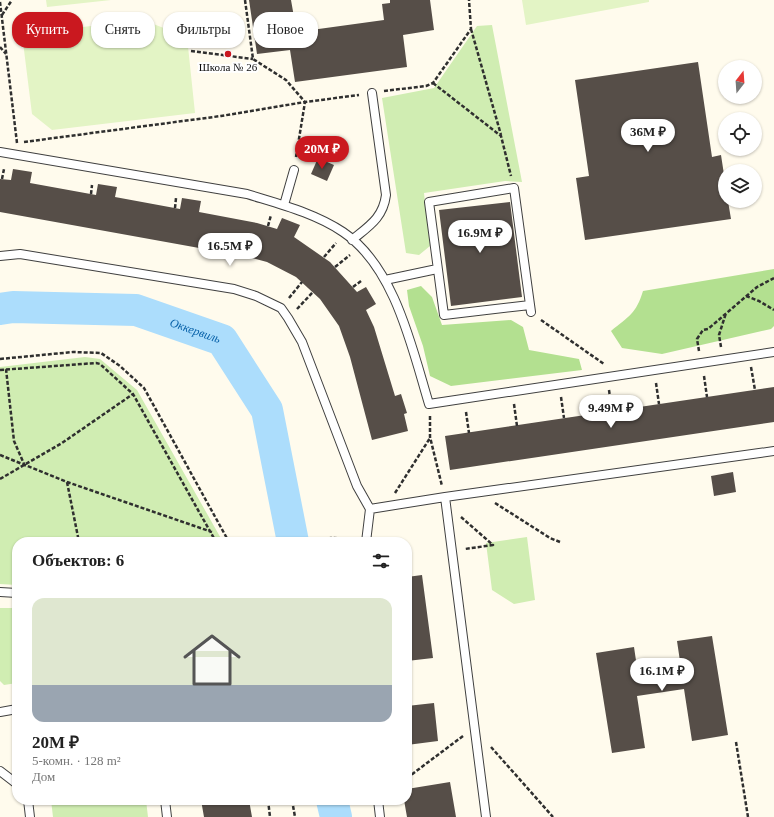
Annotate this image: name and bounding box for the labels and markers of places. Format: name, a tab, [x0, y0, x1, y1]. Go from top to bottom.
marker: Школа № 26	[223, 49, 233, 59]
place label: Школа № 26	[199, 61, 258, 73]
pin: 36M ₽	[620, 119, 676, 153]
pin: 20M ₽	[294, 136, 350, 170]
pin: 16.9M ₽	[443, 220, 517, 254]
pin: 16.5M ₽	[193, 233, 267, 267]
pin: 9.49M ₽	[574, 395, 648, 429]
pin: 16.1M ₽	[625, 658, 699, 692]

